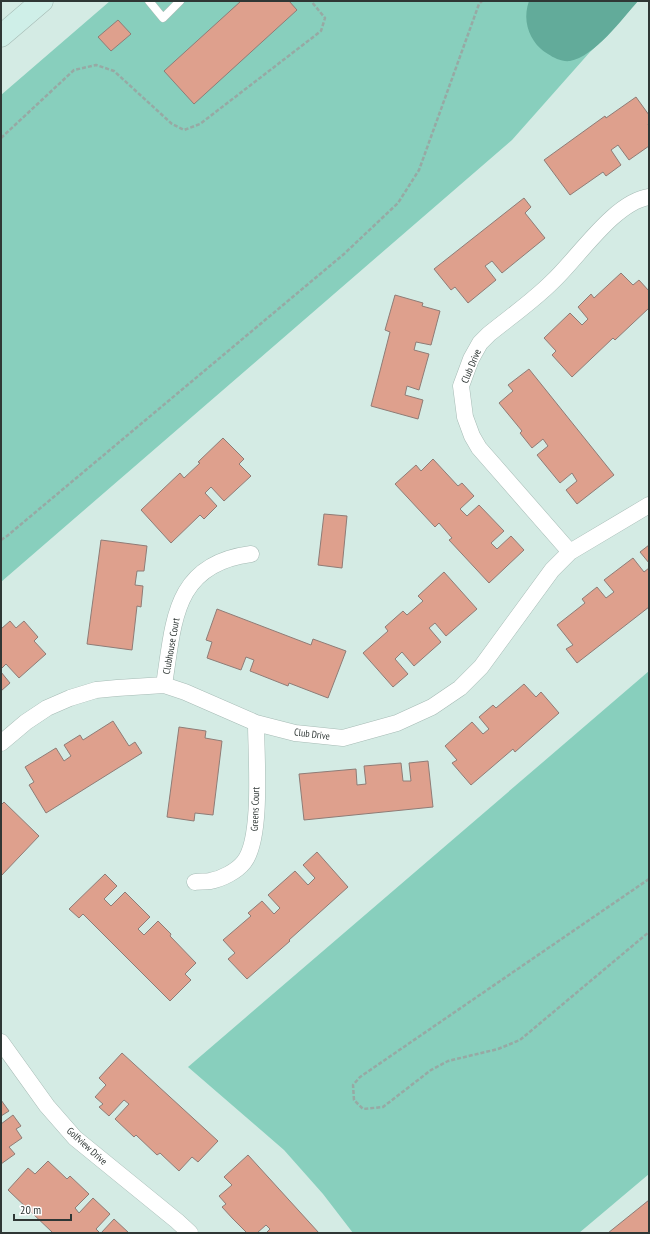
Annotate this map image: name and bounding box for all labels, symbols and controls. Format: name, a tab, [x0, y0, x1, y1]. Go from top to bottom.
street label: Club Drive	[458, 347, 484, 385]
street label: Clubhouse Court	[160, 617, 182, 675]
street label: Club Drive	[293, 725, 331, 743]
street label: Greens Court	[248, 786, 262, 831]
street label: Golfview Drive	[64, 1124, 110, 1168]
scale bar	[14, 1196, 71, 1222]
text: 20 m	[20, 1202, 41, 1217]

